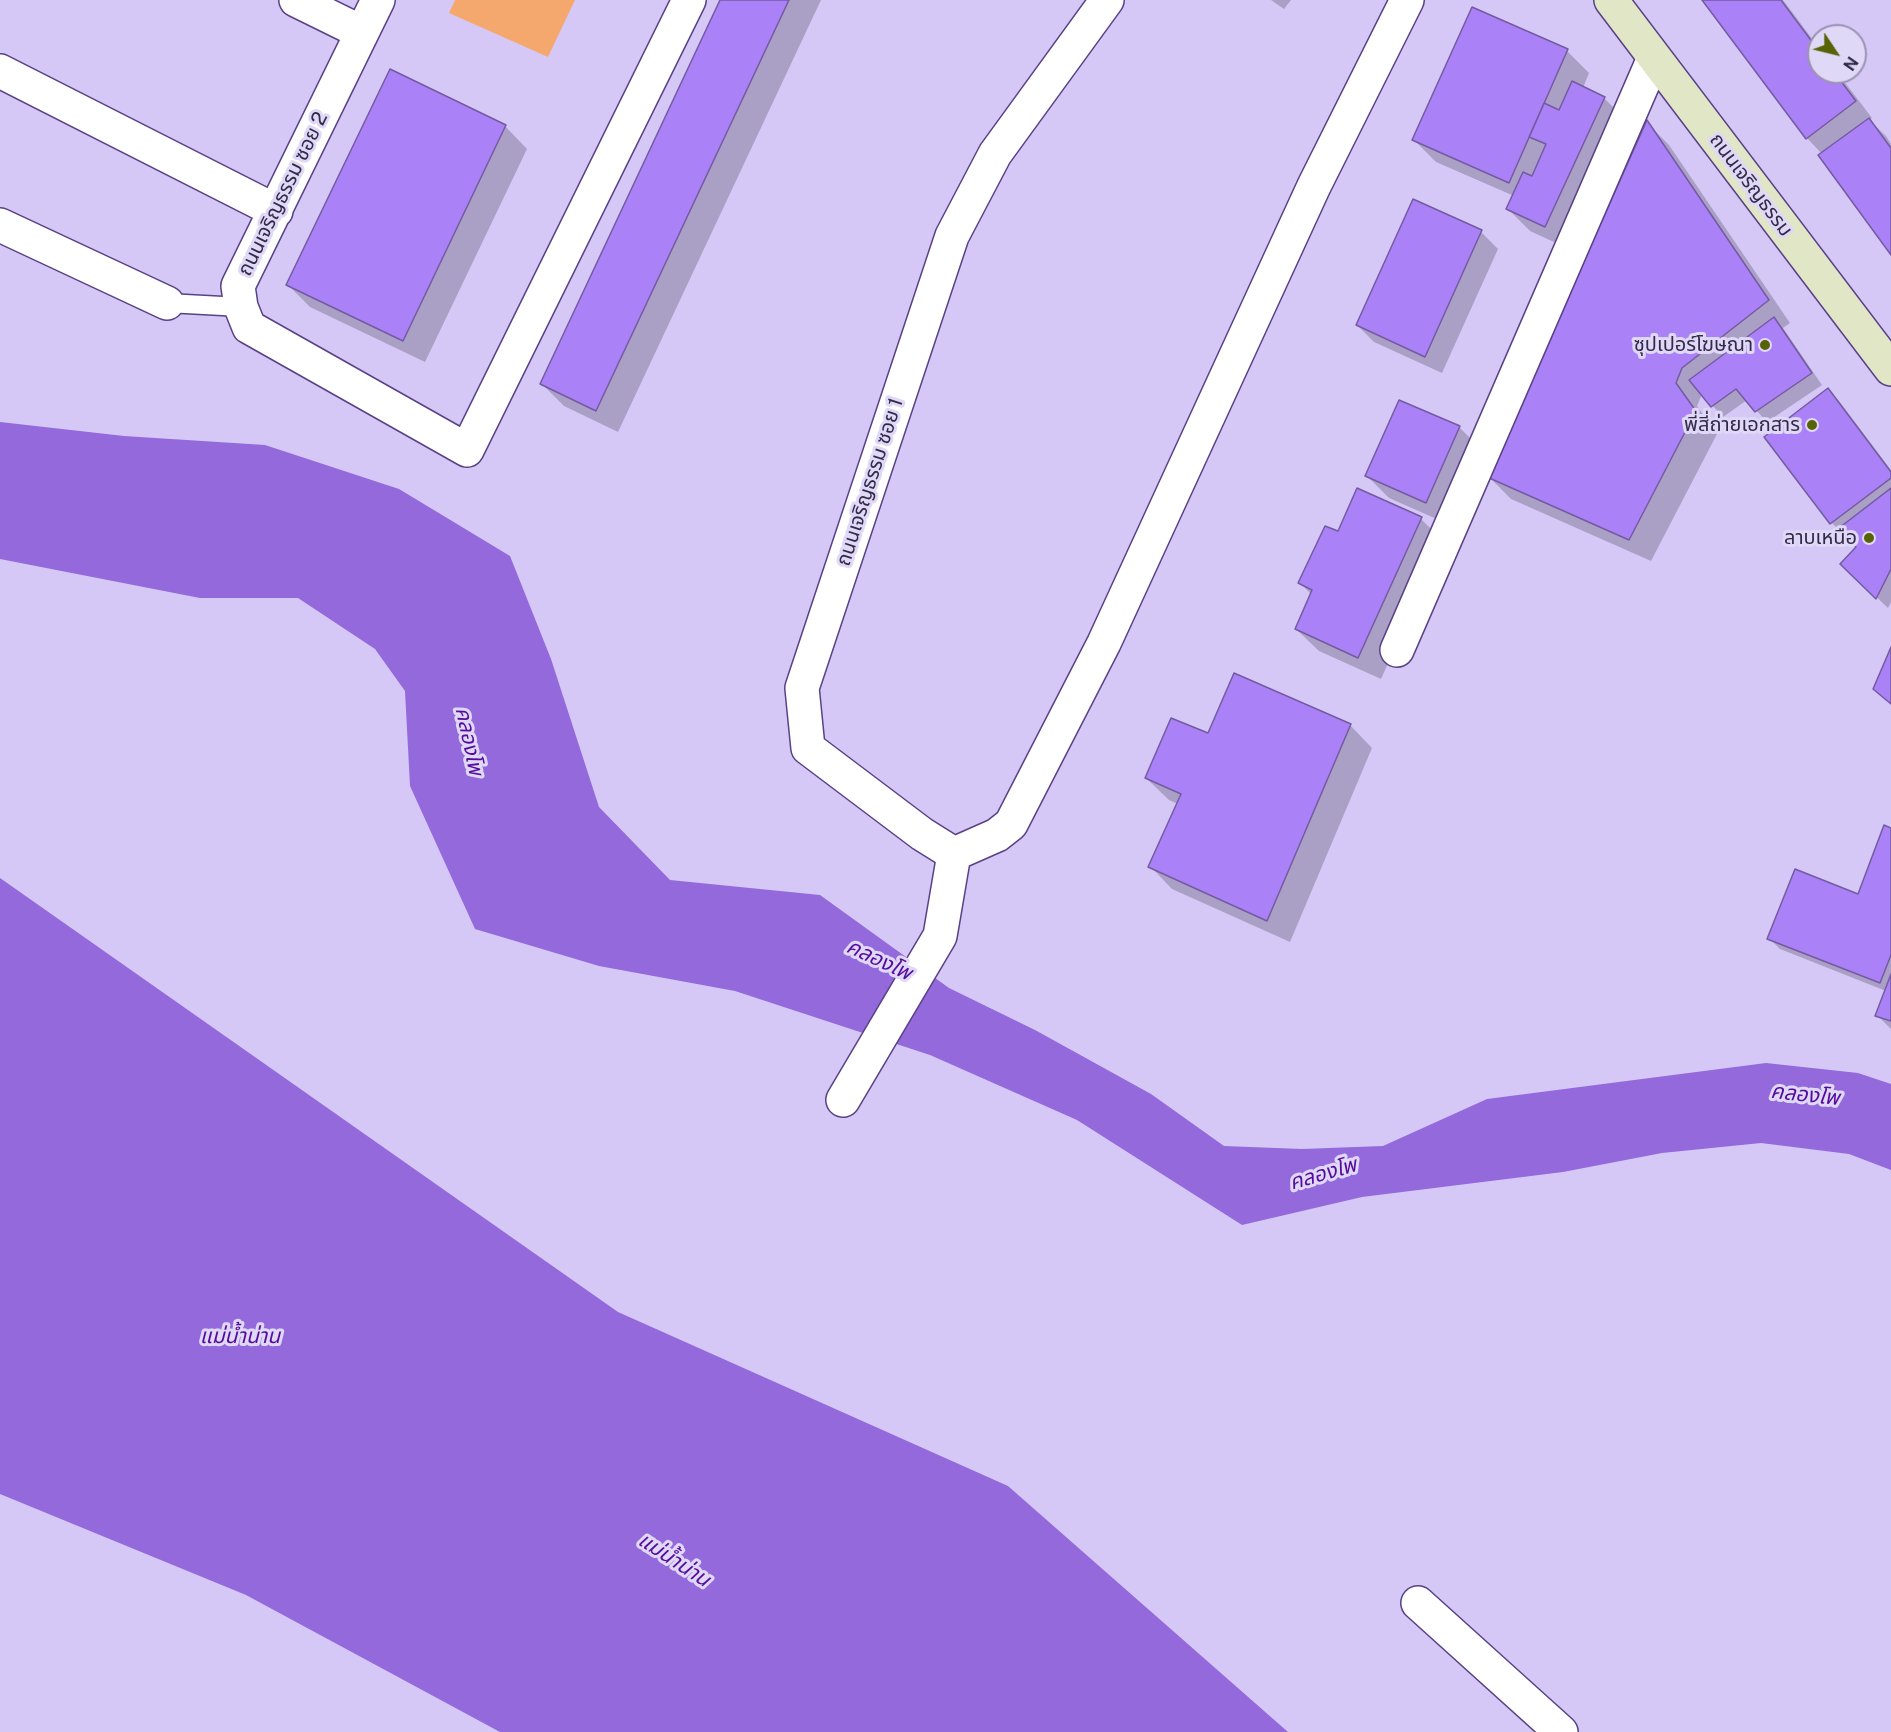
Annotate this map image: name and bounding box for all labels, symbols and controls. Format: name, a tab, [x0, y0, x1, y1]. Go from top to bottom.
north arrow	[1807, 24, 1867, 84]
text: N	[1839, 53, 1862, 74]
street label: ถนนเจริญธรรม ซอย 2	[233, 108, 333, 280]
street label: ถนนเจริญธรรม	[1704, 129, 1798, 241]
place label: ซุปเปอร์โฆษณา	[1634, 333, 1753, 357]
marker: ซุปเปอร์โฆษณา	[1758, 338, 1772, 352]
street label: ถนนเจริญธรรม ซอย 1	[831, 395, 909, 569]
place label: พี่สี่ถ่ายเอกสาร	[1684, 413, 1800, 437]
marker: พี่สี่ถ่ายเอกสาร	[1805, 418, 1819, 432]
place label: ลาบเหนือ	[1784, 526, 1857, 550]
marker: ลาบเหนือ	[1862, 531, 1876, 545]
water label: คลองโพ	[450, 705, 488, 777]
water label: คลองโพ	[842, 934, 916, 986]
water label: คลองโพ	[1769, 1079, 1841, 1111]
water label: คลองโพ	[1286, 1152, 1360, 1196]
water label: แม่น้ำน่าน	[200, 1324, 280, 1350]
water label: แม่น้ำน่าน	[633, 1528, 715, 1592]

